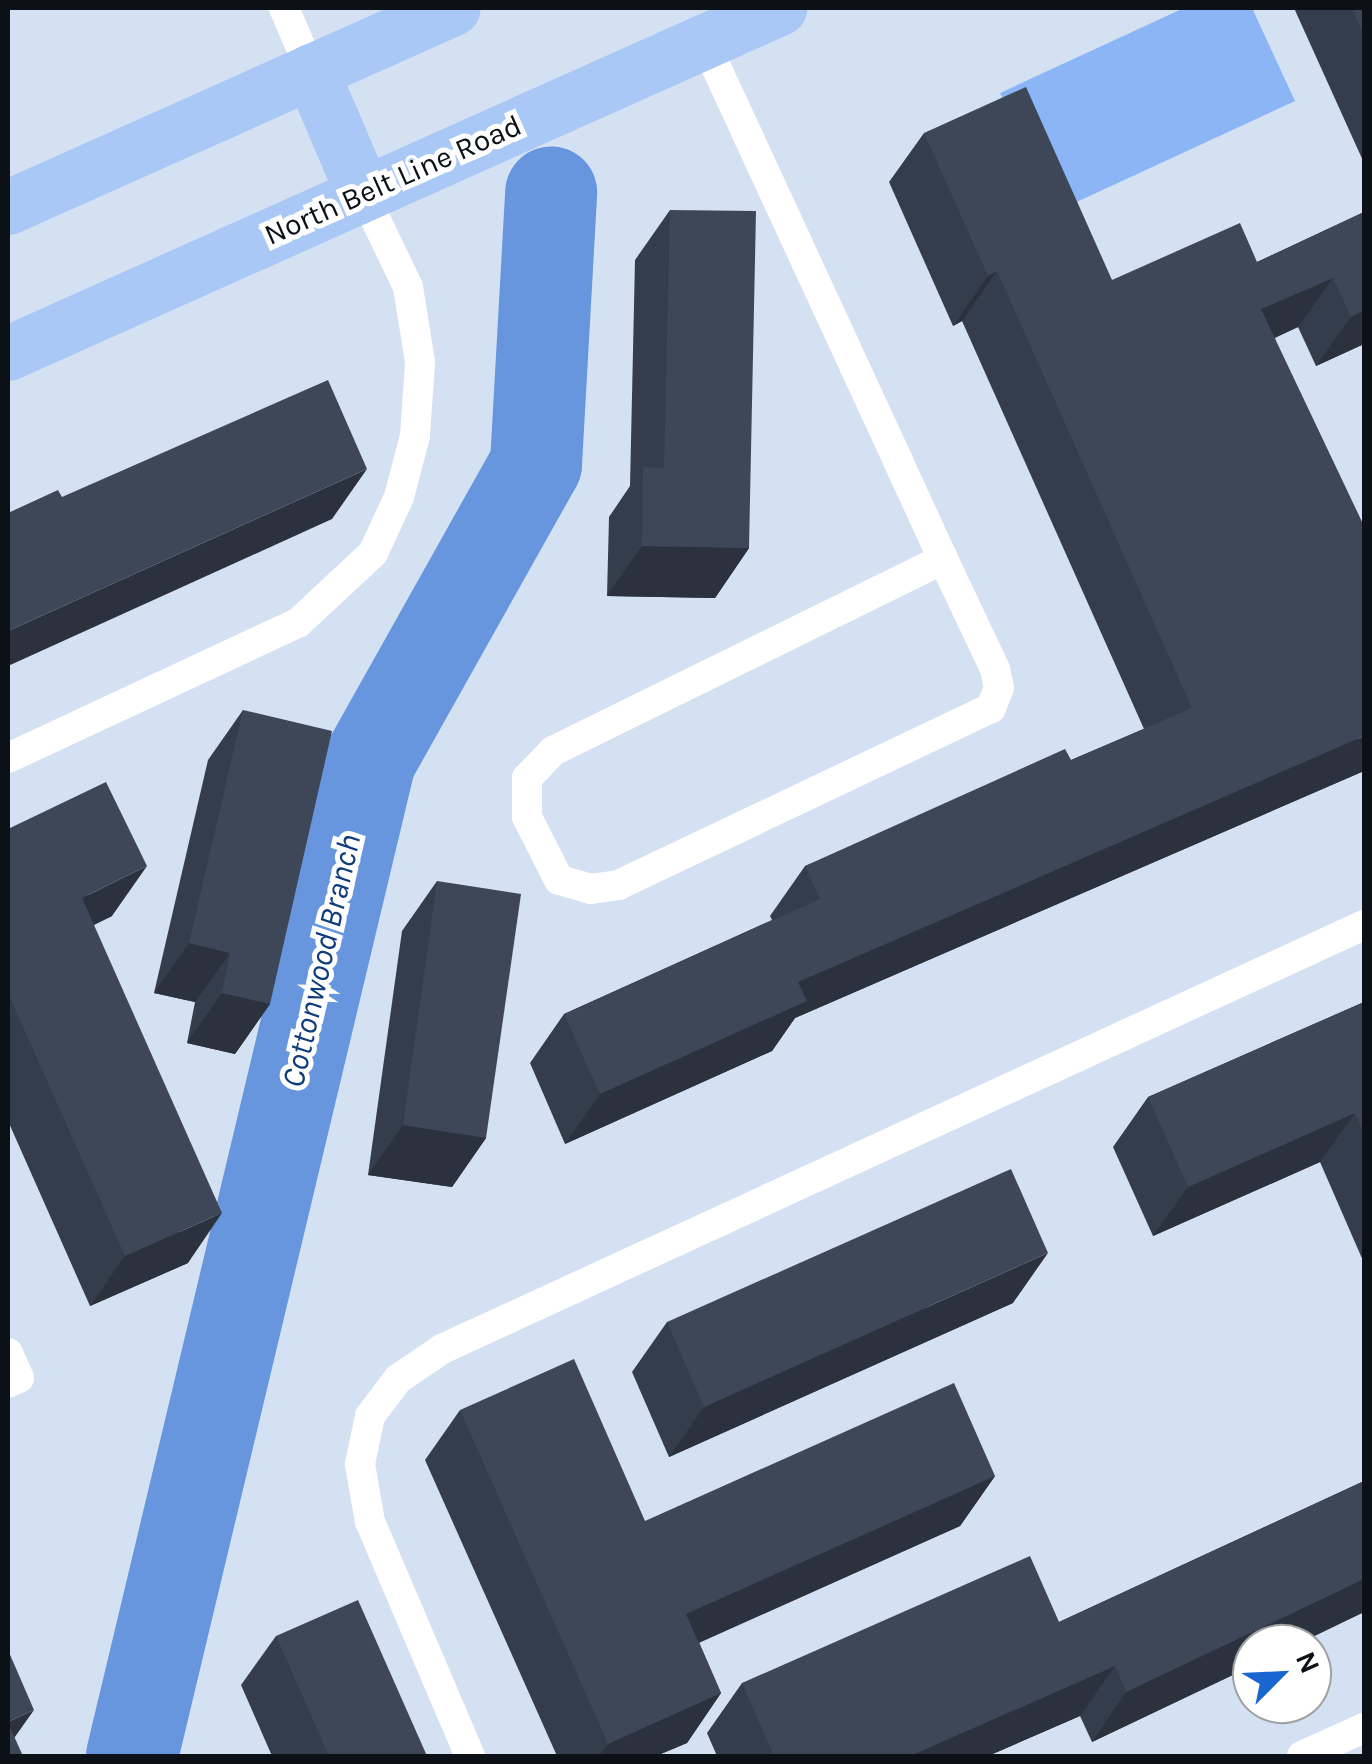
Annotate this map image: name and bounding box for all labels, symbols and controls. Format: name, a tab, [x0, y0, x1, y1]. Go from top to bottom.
street label: North Belt Line Road	[259, 107, 527, 253]
water label: Cottonwood Branch	[274, 831, 370, 1091]
north arrow	[1232, 1624, 1332, 1724]
text: N	[1289, 1647, 1327, 1678]

